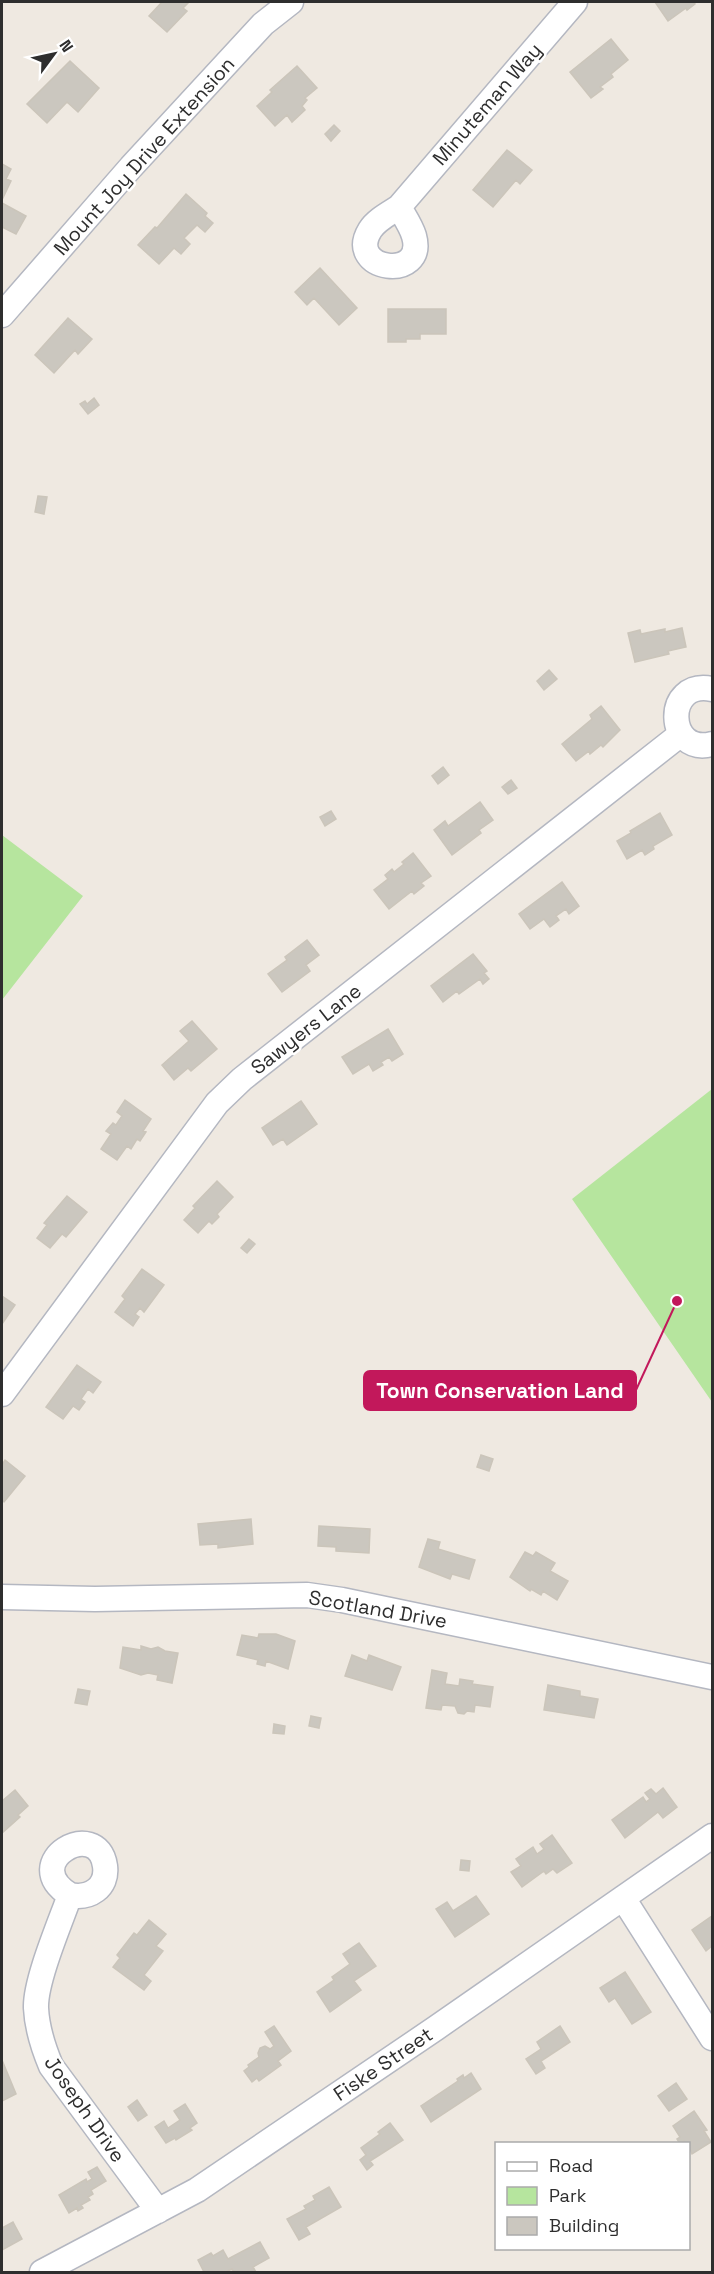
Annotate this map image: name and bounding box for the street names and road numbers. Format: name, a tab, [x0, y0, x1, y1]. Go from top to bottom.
street label: Minuteman Way	[427, 37, 547, 171]
street label: Mount Joy Drive Extension	[48, 51, 240, 261]
street label: Sawyers Lane	[246, 978, 366, 1080]
street label: Scotland Drive	[307, 1584, 449, 1634]
street label: Fiske Street	[328, 2021, 438, 2107]
street label: Joseph Drive	[39, 2051, 131, 2167]

